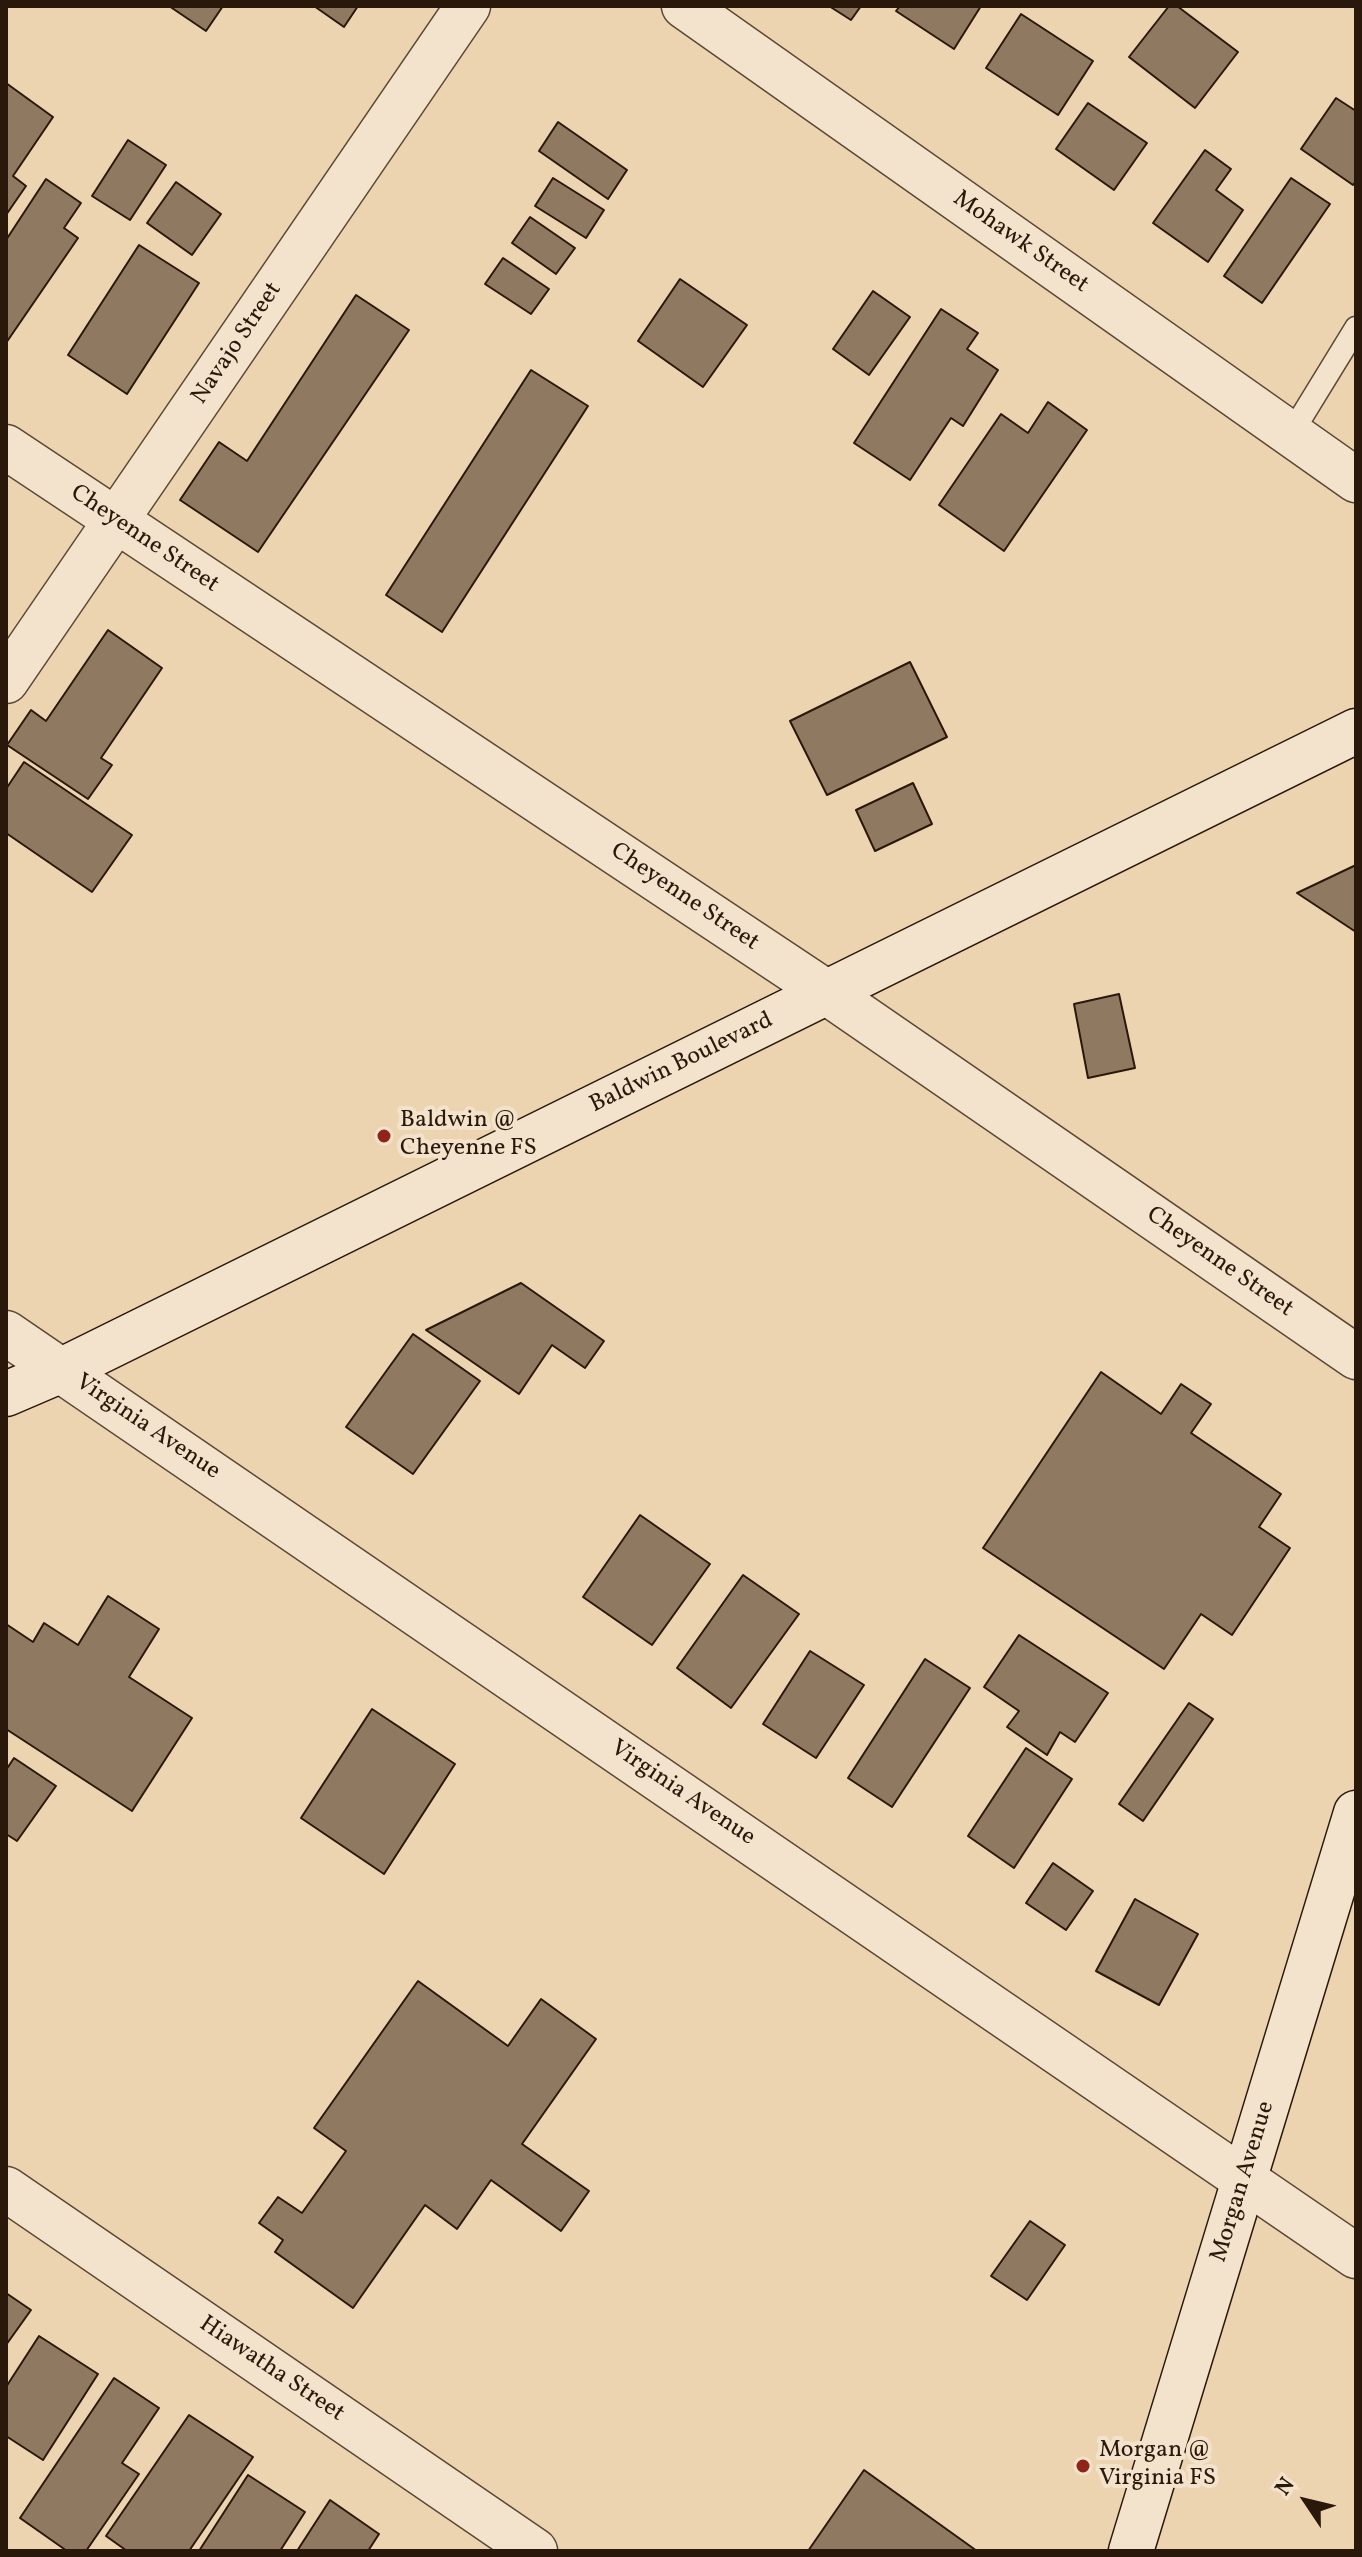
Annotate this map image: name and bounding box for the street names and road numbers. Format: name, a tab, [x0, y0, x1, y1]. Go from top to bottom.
street label: Mohawk Street	[947, 186, 1093, 300]
street label: Navajo Street	[187, 278, 289, 410]
street label: Cheyenne Street	[64, 480, 224, 600]
street label: Cheyenne Street	[604, 838, 764, 958]
street label: Baldwin Boulevard	[586, 1007, 778, 1121]
street label: Cheyenne Street	[1140, 1202, 1298, 1324]
street label: Virginia Avenue	[69, 1369, 225, 1487]
street label: Virginia Avenue	[604, 1735, 760, 1853]
street label: Morgan Avenue	[1206, 2098, 1282, 2266]
street label: Hiawatha Street	[193, 2311, 349, 2429]

